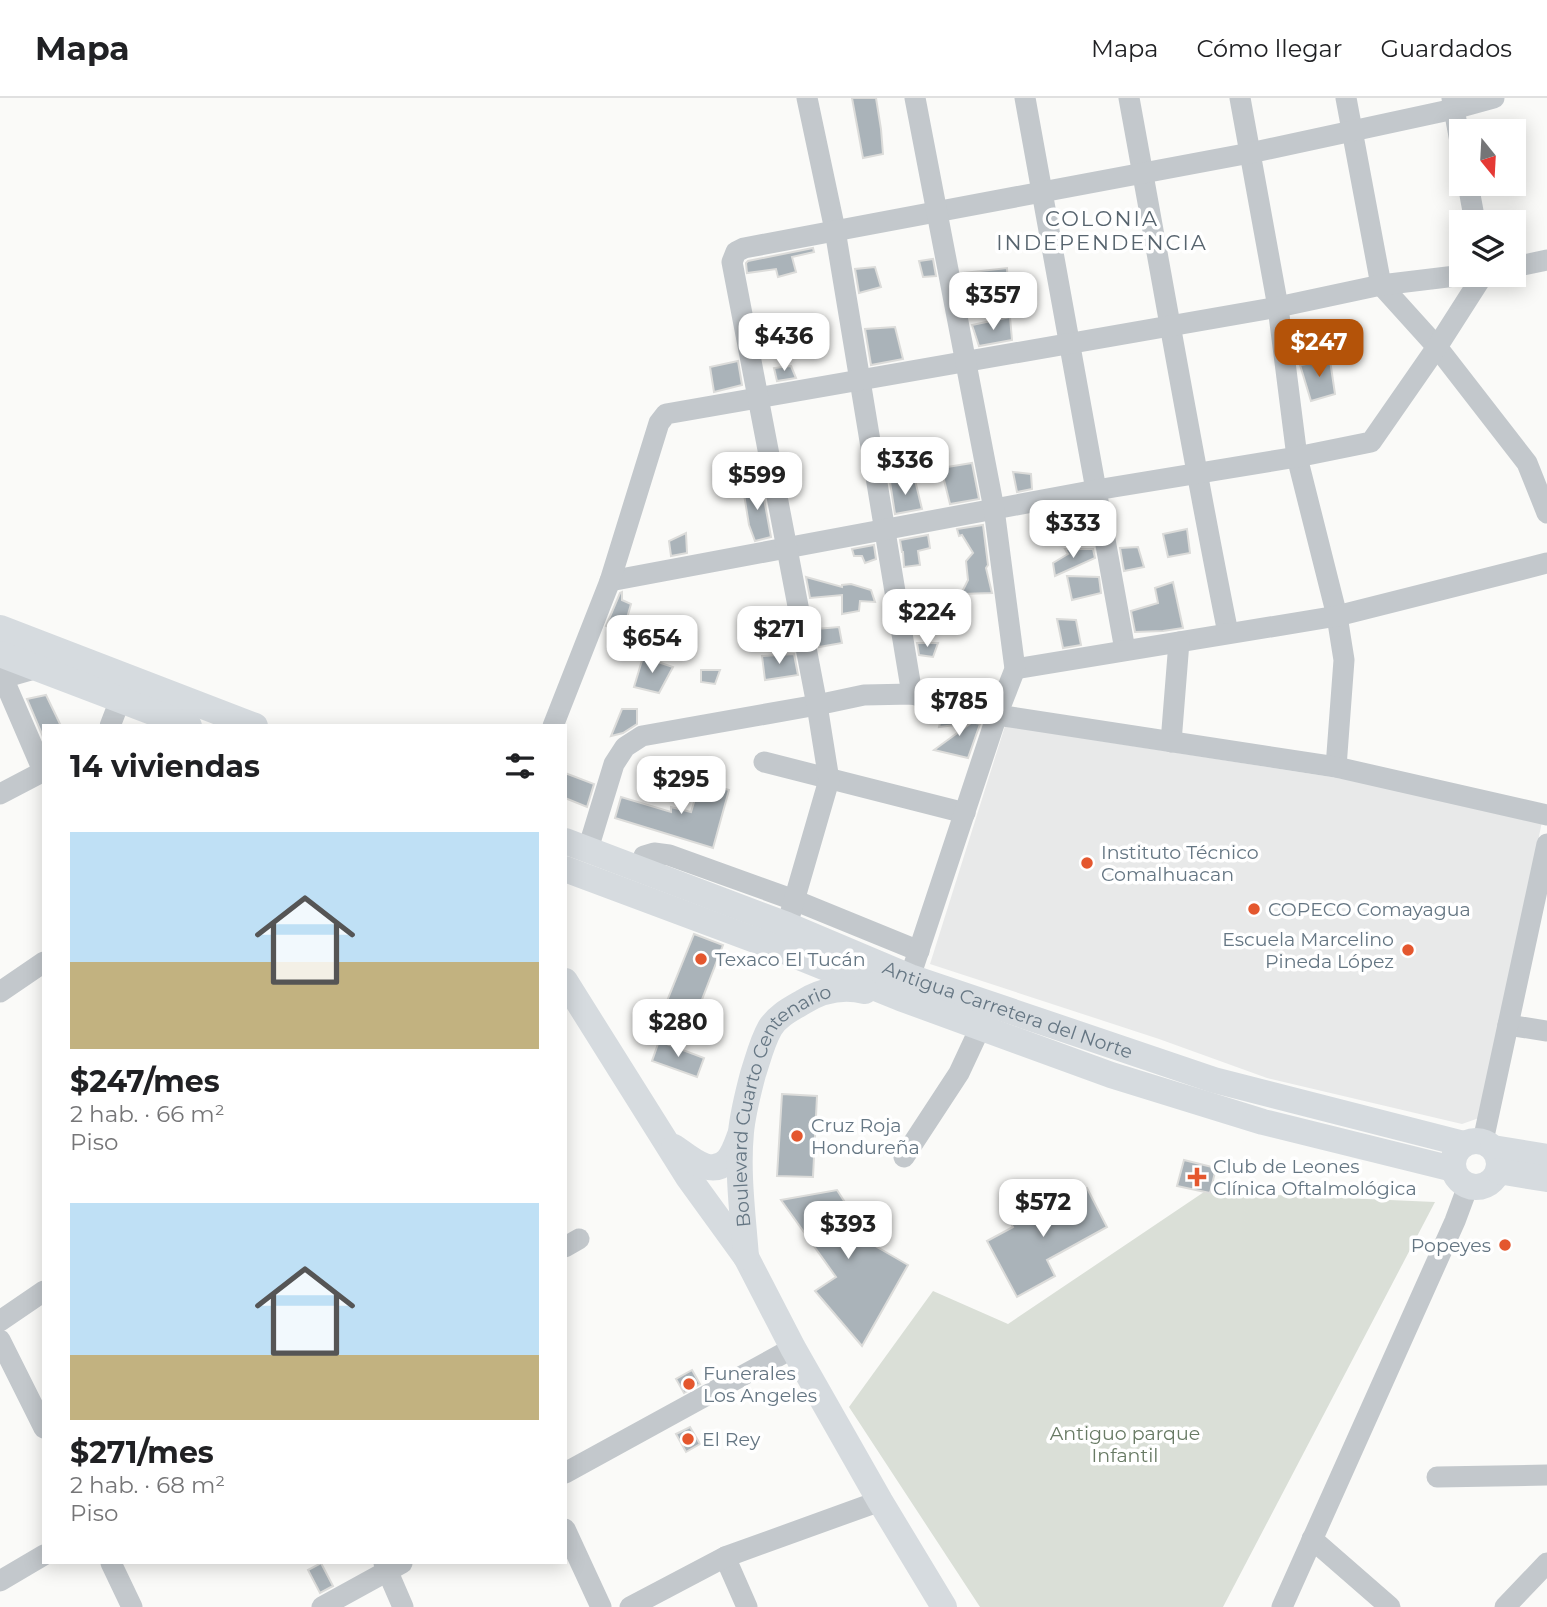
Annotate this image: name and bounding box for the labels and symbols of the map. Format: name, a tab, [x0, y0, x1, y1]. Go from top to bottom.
north arrow	[1449, 119, 1526, 196]
district label: COLONIA INDEPENDENCIA	[996, 206, 1208, 255]
pin: $357	[952, 272, 1034, 332]
pin: $436	[743, 314, 825, 373]
pin: $247	[1278, 320, 1360, 379]
pin: $336	[864, 438, 946, 497]
pin: $599	[716, 452, 798, 512]
pin: $333	[1032, 500, 1114, 560]
pin: $224	[886, 589, 968, 649]
pin: $271	[738, 606, 820, 666]
pin: $654	[611, 616, 693, 675]
pin: $785	[918, 678, 1000, 738]
pin: $295	[640, 756, 722, 816]
place label: Instituto Técnico Comalhuacan	[1101, 841, 1259, 886]
marker: Instituto Técnico Comalhuacan	[1079, 855, 1095, 871]
place label: COPECO Comayagua	[1268, 898, 1471, 921]
marker: COPECO Comayagua	[1246, 901, 1262, 917]
place label: Escuela Marcelino Pineda López	[1222, 928, 1394, 973]
marker: Escuela Marcelino Pineda López	[1400, 942, 1416, 958]
place label: Texaco El Tucán	[715, 948, 866, 971]
marker: Texaco El Tucán	[693, 951, 709, 967]
street label: Antigua Carretera del Norte	[879, 956, 1136, 1064]
street label: Boulevard Cuarto Centenario	[729, 980, 834, 1228]
pin: $280	[637, 1000, 719, 1059]
place label: Cruz Roja Hondureña	[811, 1114, 920, 1159]
marker: Cruz Roja Hondureña	[789, 1128, 805, 1144]
place label: Club de Leones Clínica Oftalmológica	[1213, 1155, 1417, 1200]
marker: Club de Leones Clínica Oftalmológica	[1187, 1167, 1207, 1187]
pin: $572	[1002, 1180, 1084, 1239]
pin: $393	[807, 1202, 889, 1261]
place label: Popeyes	[1411, 1234, 1491, 1257]
marker: Popeyes	[1497, 1237, 1513, 1253]
place label: Funerales Los Angeles	[703, 1362, 817, 1407]
marker: Funerales Los Angeles	[681, 1376, 697, 1392]
park label: Antiguo parque Infantil	[1050, 1422, 1200, 1467]
place label: El Rey	[702, 1428, 761, 1451]
marker: El Rey	[680, 1431, 696, 1447]

